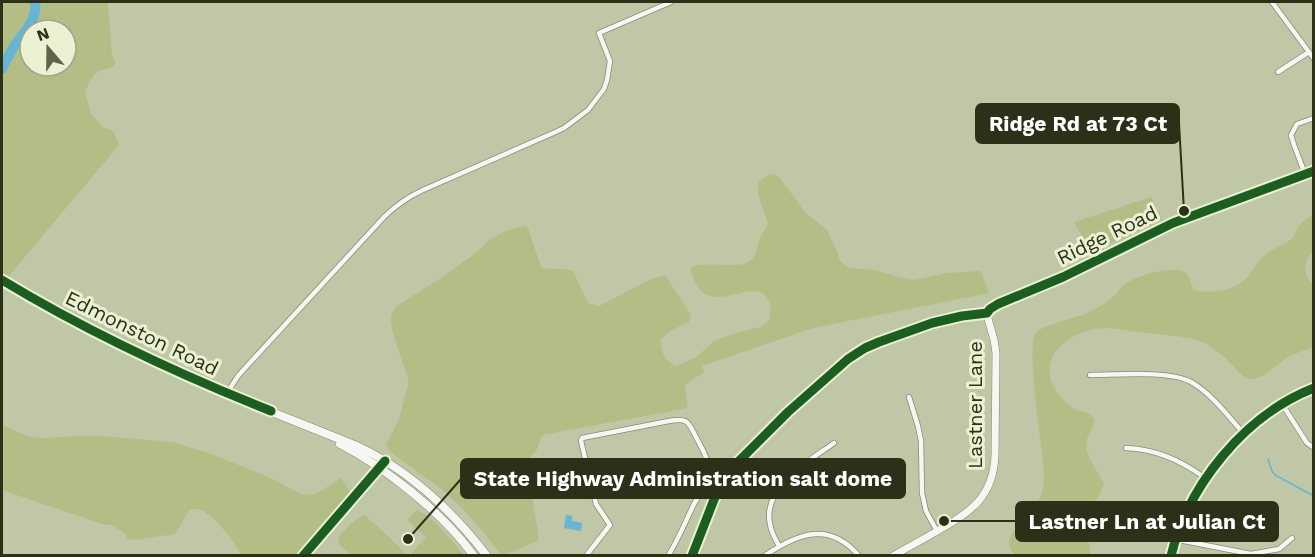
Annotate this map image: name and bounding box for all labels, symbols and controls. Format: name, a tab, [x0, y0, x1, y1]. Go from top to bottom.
north arrow	[18, 18, 78, 78]
text: N	[34, 23, 52, 45]
callout: Ridge Rd at 73 Ct	[976, 104, 1179, 143]
text: Ridge Rd at 73 Ct	[989, 111, 1167, 136]
street label: Ridge Road	[1053, 200, 1161, 270]
street label: Edmonston Road	[62, 286, 222, 380]
street label: Lastner Lane	[963, 341, 987, 469]
callout: State Highway Administration salt dome	[461, 459, 905, 498]
text: State Highway Administration salt dome	[474, 466, 892, 491]
callout: Lastner Ln at Julian Ct	[1016, 502, 1278, 541]
text: Lastner Ln at Julian Ct	[1029, 509, 1265, 534]

